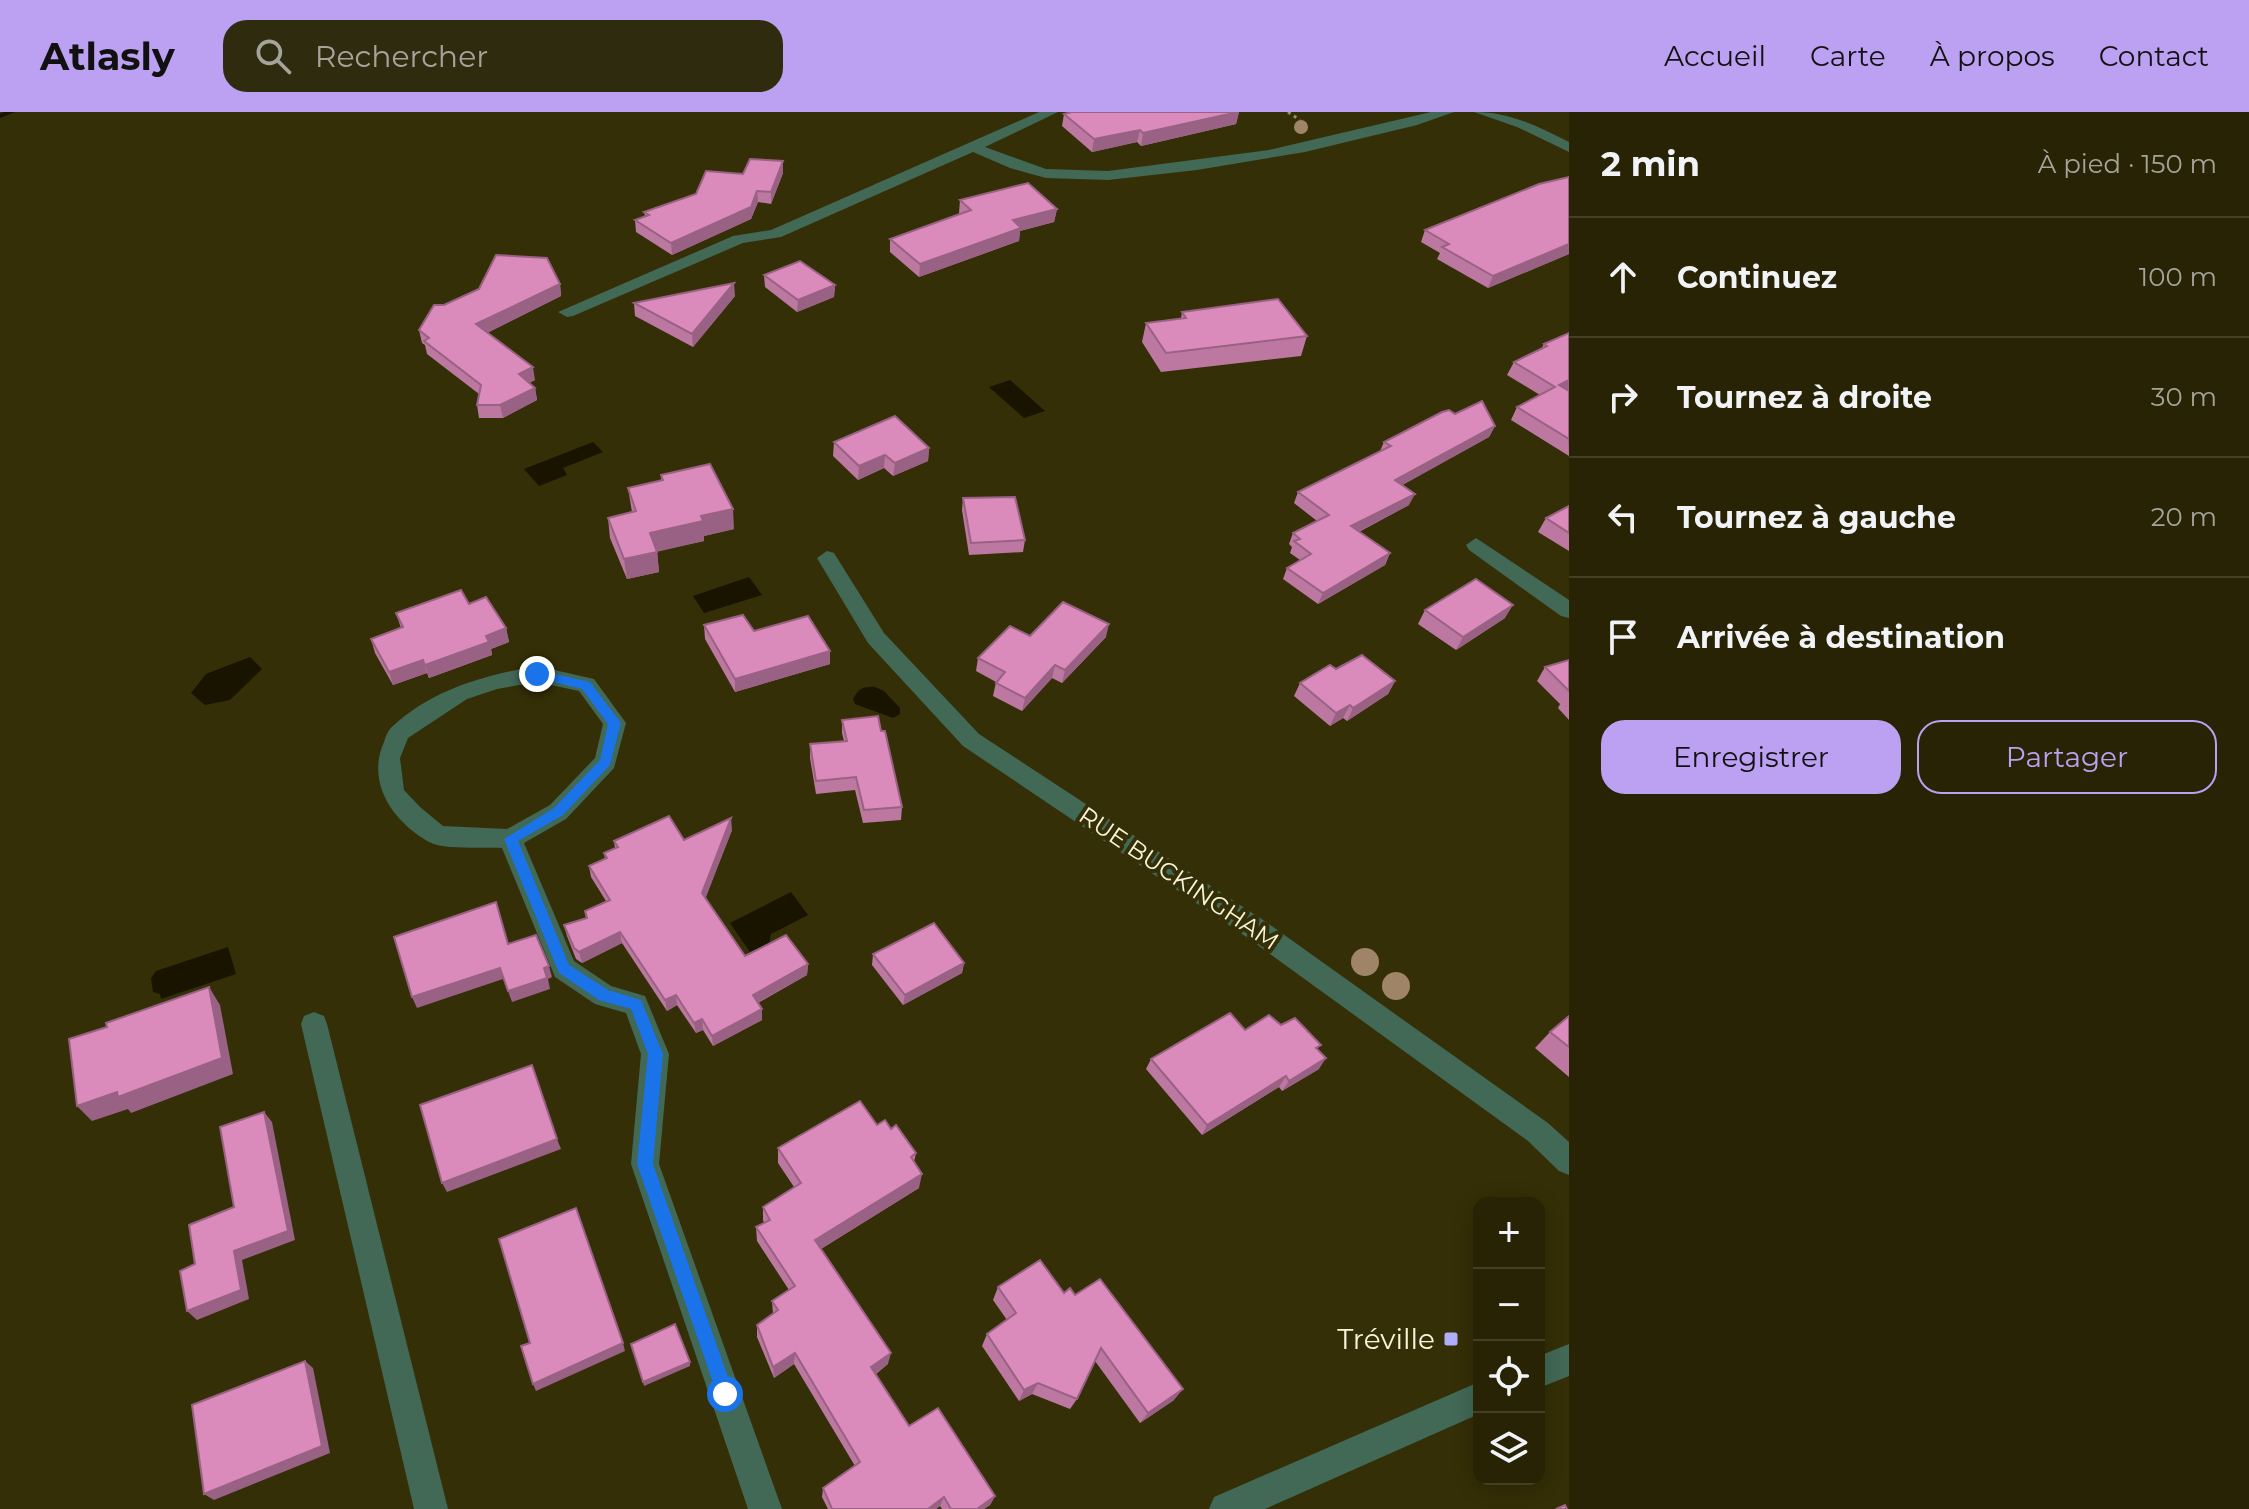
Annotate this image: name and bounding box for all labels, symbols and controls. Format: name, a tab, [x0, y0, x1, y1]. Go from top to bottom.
search box	[223, 20, 783, 92]
text: Atlasly	[40, 33, 175, 80]
icon: search	[251, 34, 295, 78]
text: Rechercher	[315, 38, 488, 75]
text: Accueil	[1664, 39, 1766, 73]
text: Carte	[1810, 39, 1886, 73]
text: À propos	[1930, 39, 2055, 73]
text: Contact	[2099, 39, 2209, 73]
text: 2 min	[1601, 143, 1700, 185]
text: À pied · 150 m	[2038, 148, 2217, 180]
icon: ahead	[1601, 255, 1645, 299]
text: Continuez	[1677, 259, 1837, 296]
text: 100 m	[2139, 261, 2217, 293]
icon: right	[1601, 375, 1645, 419]
text: Tournez à droite	[1677, 379, 1932, 416]
text: 30 m	[2151, 381, 2217, 413]
icon: left	[1601, 495, 1645, 539]
text: Tournez à gauche	[1677, 499, 1956, 536]
text: 20 m	[2151, 501, 2217, 533]
icon: arrive	[1601, 615, 1645, 659]
text: Arrivée à destination	[1677, 619, 2005, 656]
route end	[519, 656, 555, 692]
button: Enregistrer	[1601, 720, 1901, 794]
button: Partager	[1917, 720, 2217, 794]
street label: RUE BUCKINGHAM	[1074, 800, 1284, 956]
map controls	[1473, 1197, 1545, 1485]
button: +	[1473, 1197, 1545, 1269]
button: −	[1473, 1269, 1545, 1341]
place label: Tréville	[1337, 1322, 1435, 1356]
marker: Tréville	[1442, 1330, 1460, 1348]
button: locate	[1473, 1341, 1545, 1413]
route start	[707, 1376, 743, 1412]
button: layers	[1473, 1413, 1545, 1485]

